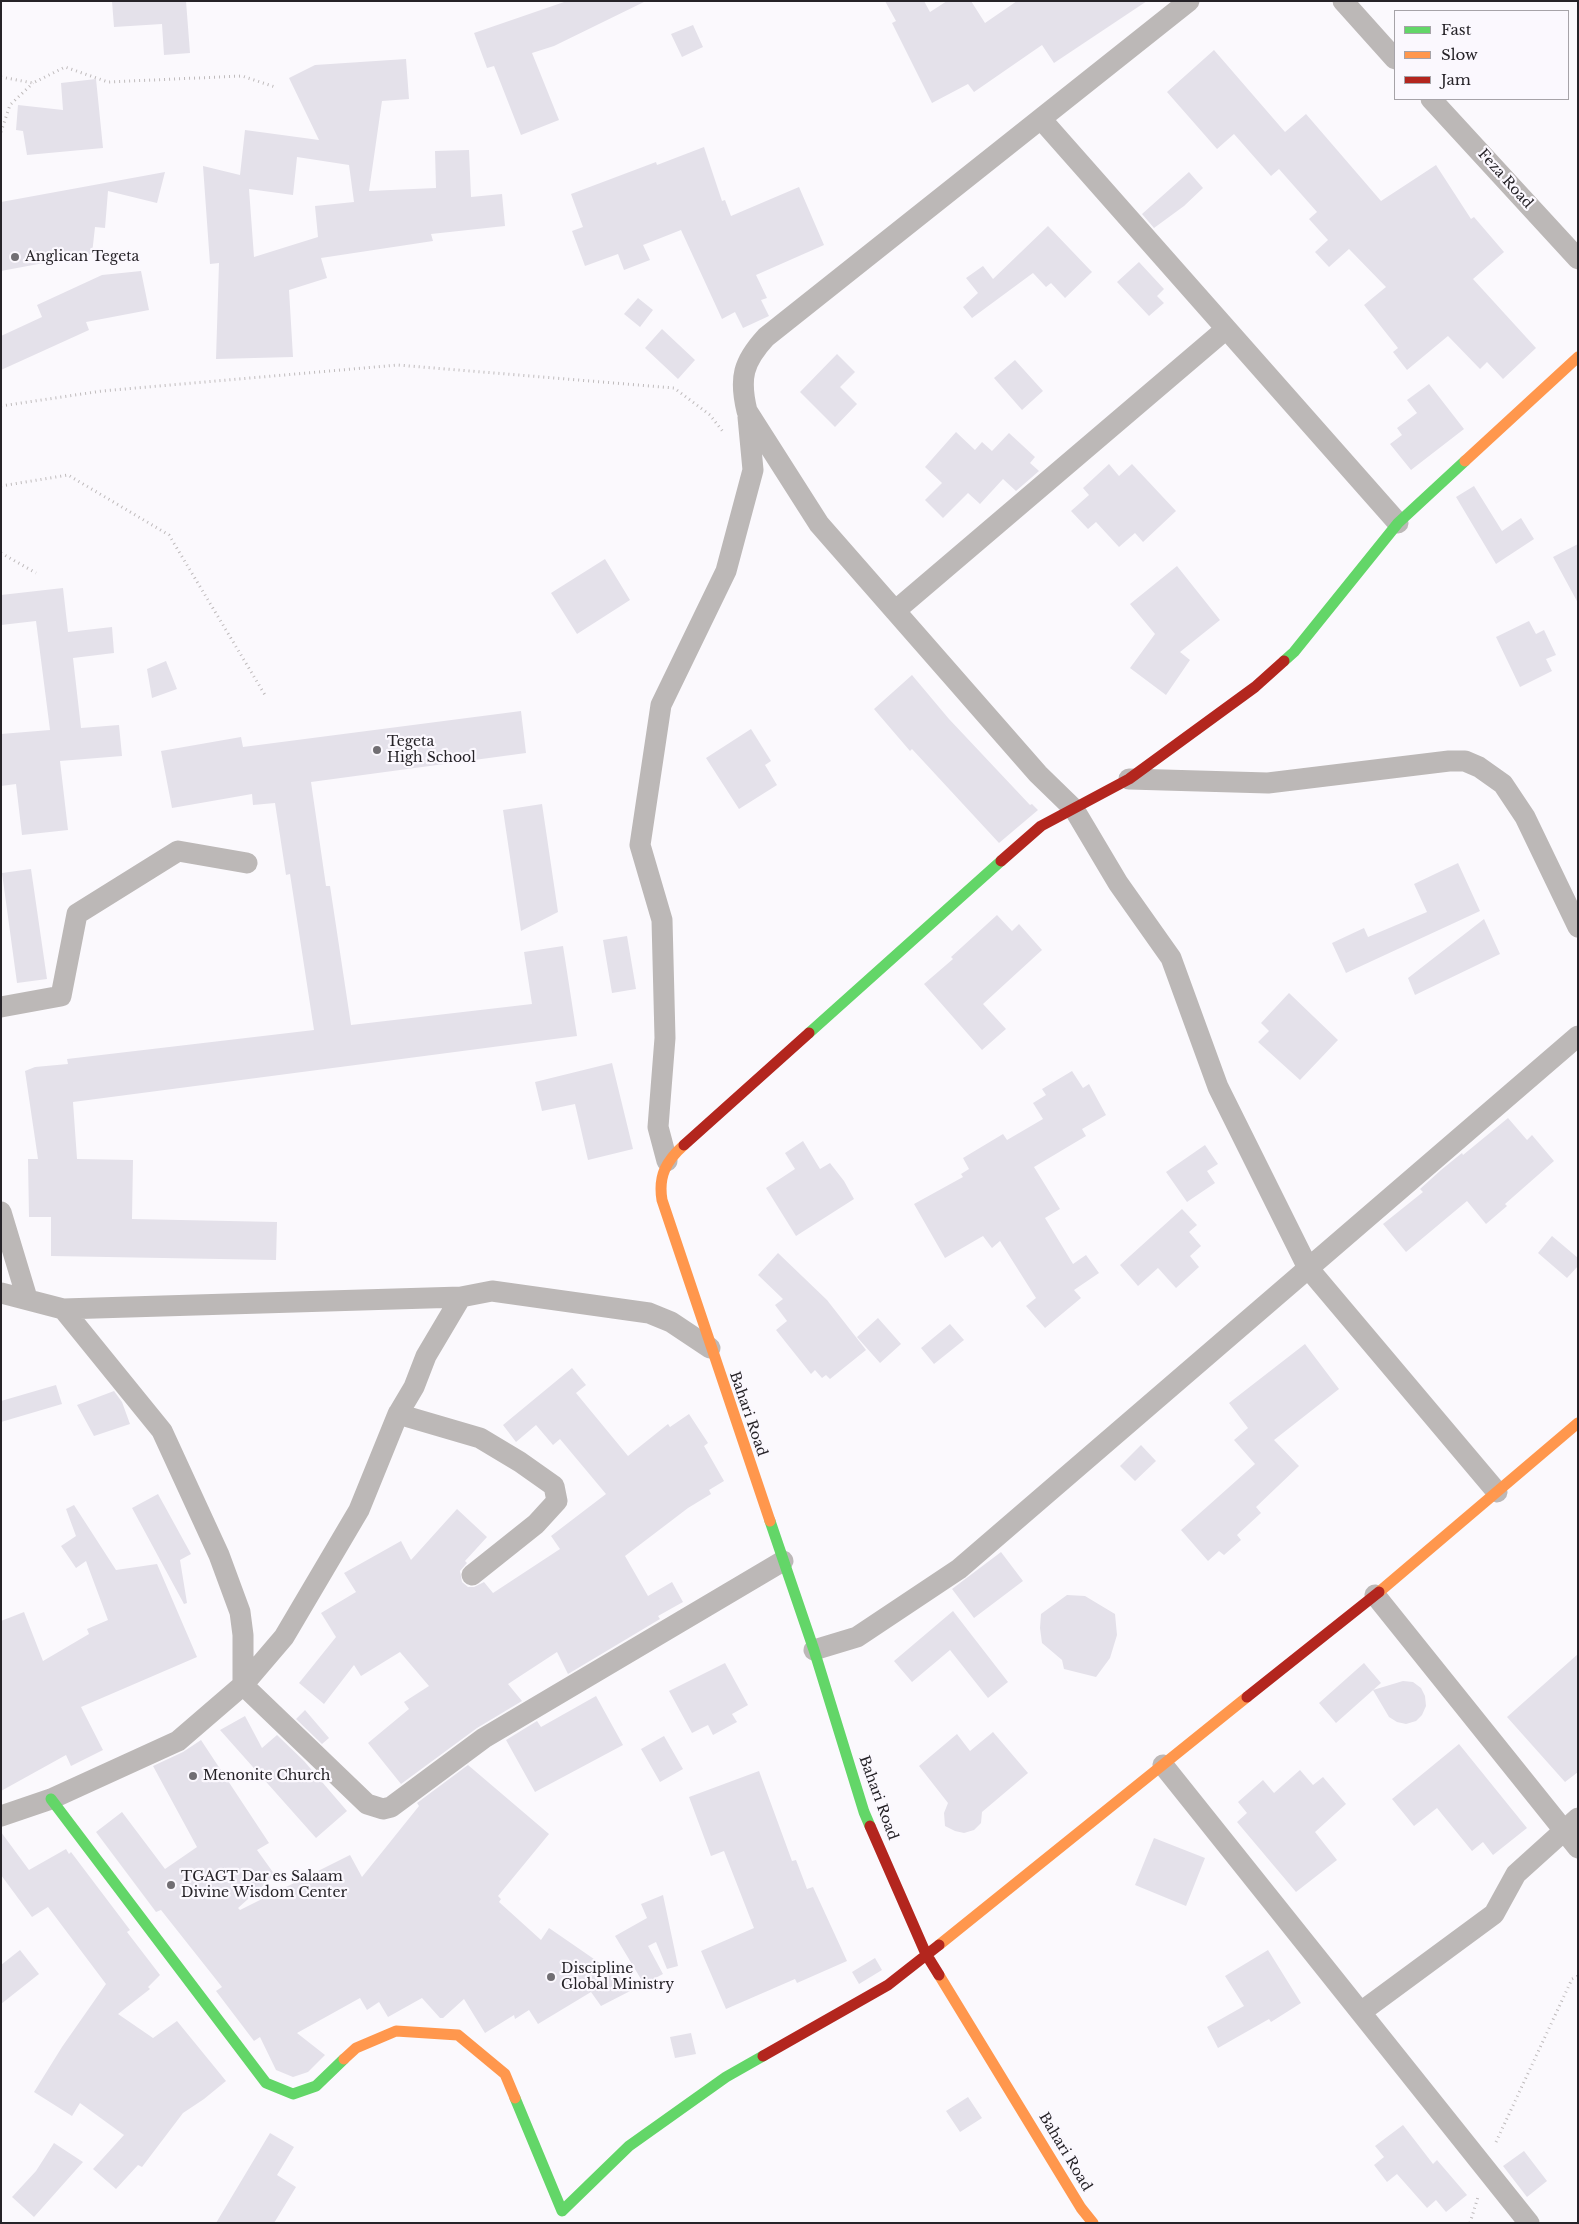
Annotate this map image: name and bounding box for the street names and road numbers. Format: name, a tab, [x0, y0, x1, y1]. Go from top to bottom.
street label: Feza Road	[1474, 146, 1536, 212]
street label: Bahari Road	[726, 1369, 770, 1459]
street label: Bahari Road	[855, 1753, 901, 1843]
street label: Bahari Road	[1035, 2110, 1095, 2194]

